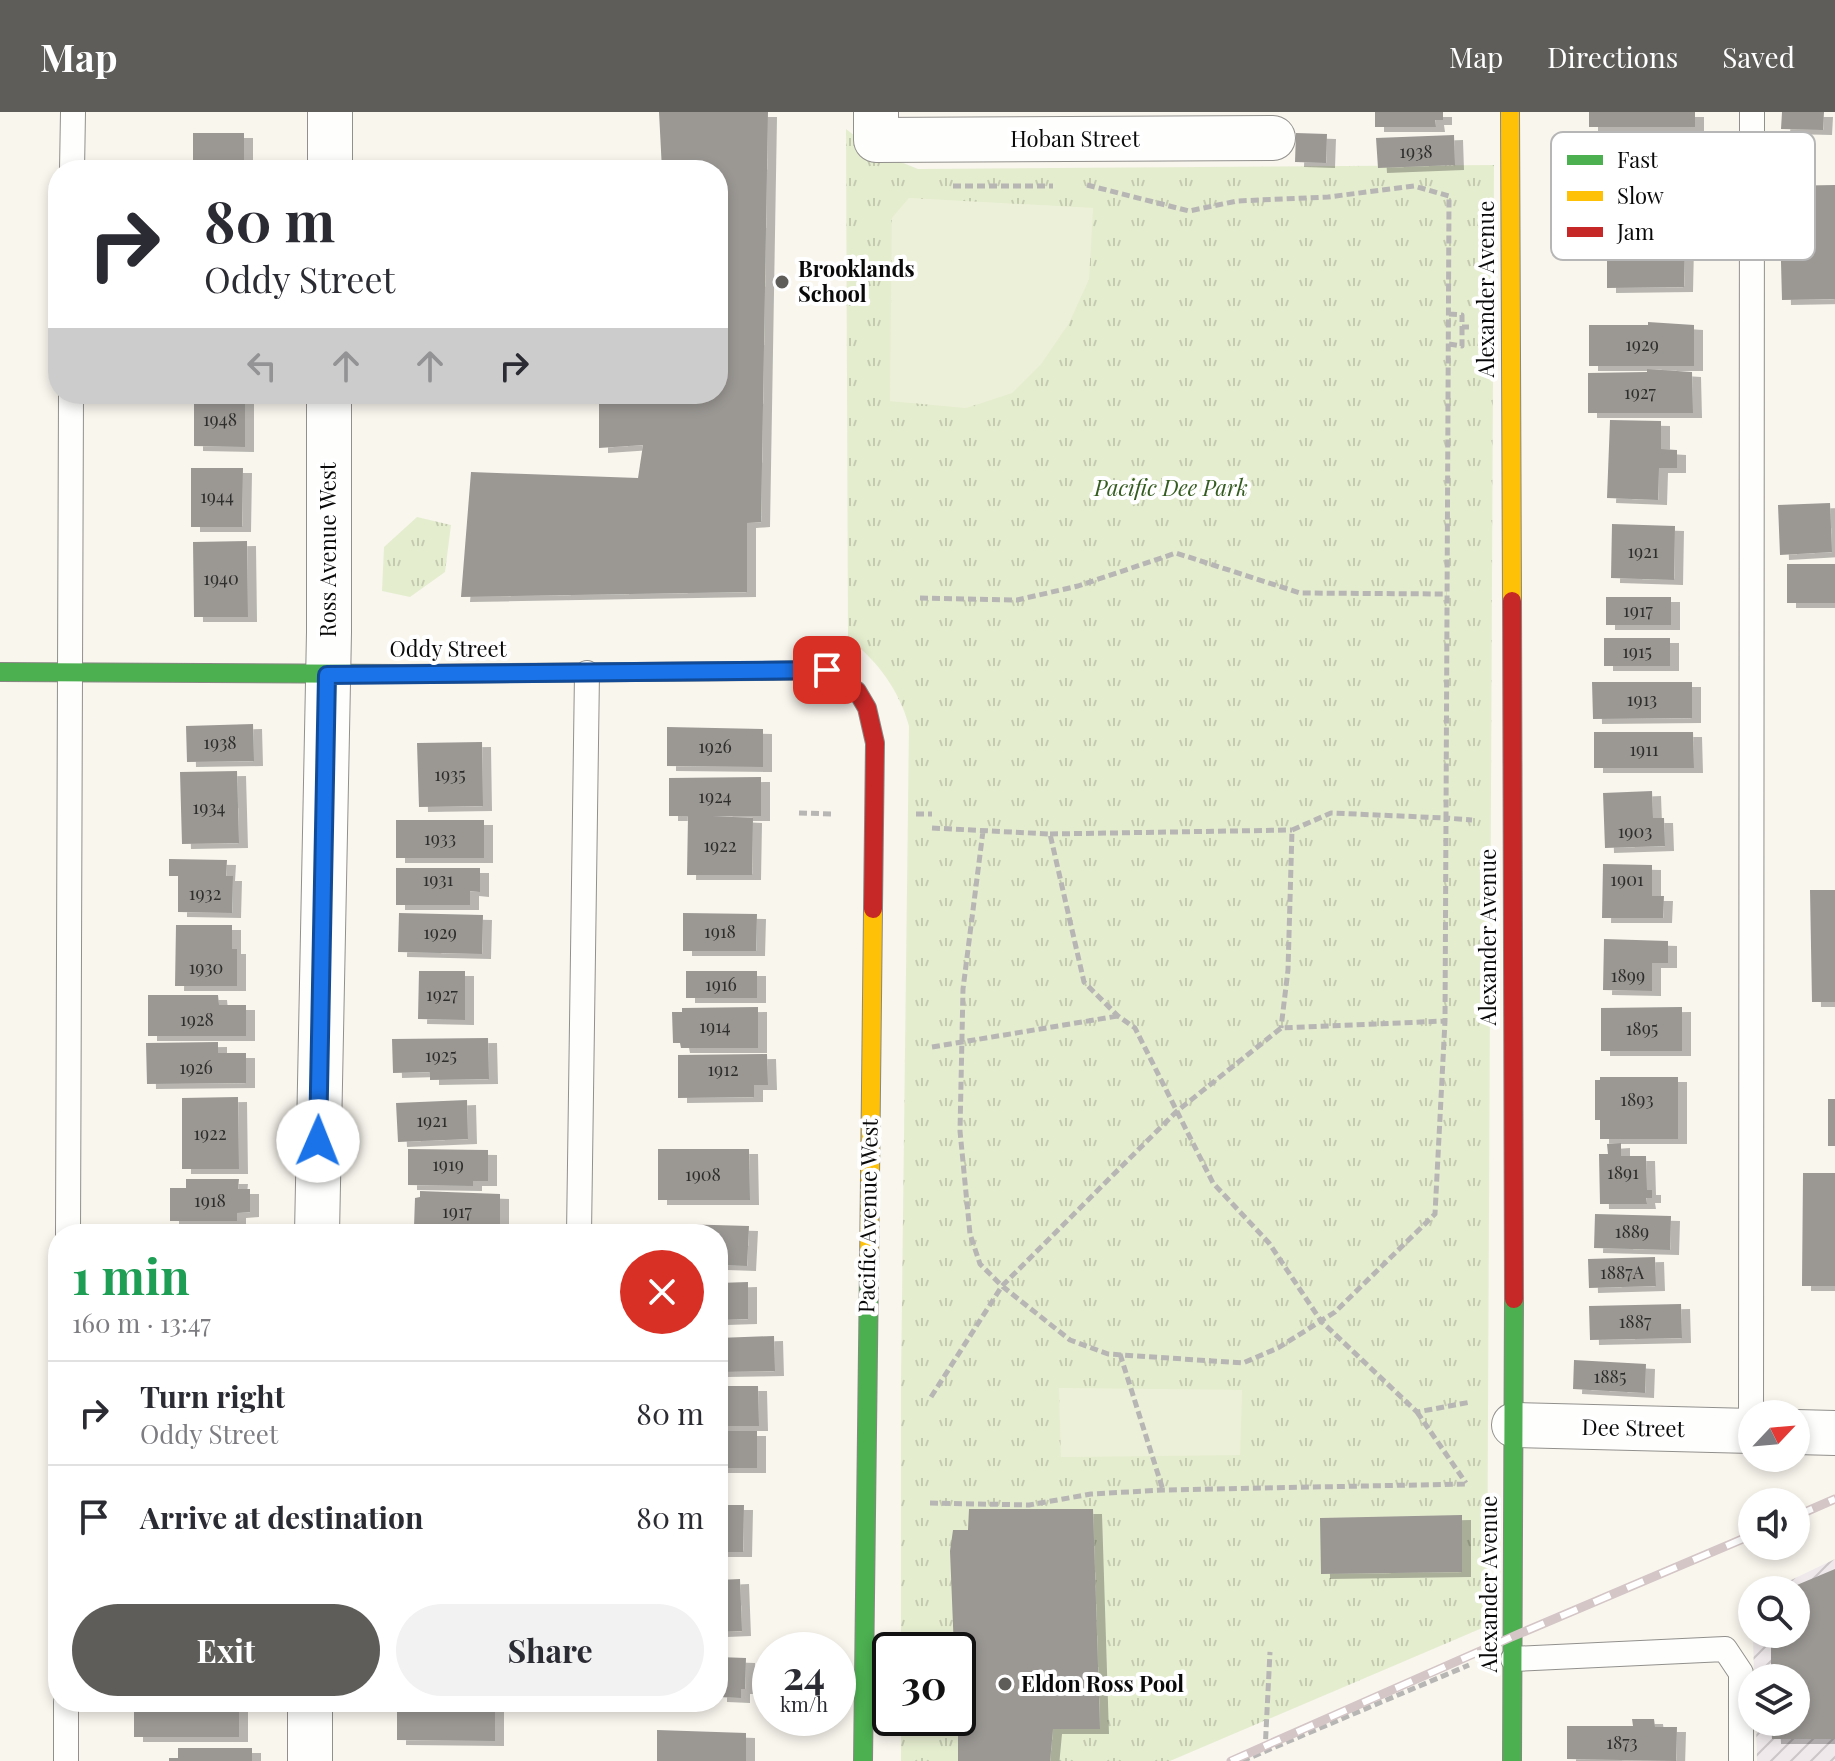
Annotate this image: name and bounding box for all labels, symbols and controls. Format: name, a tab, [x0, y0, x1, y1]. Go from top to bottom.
text: Map	[40, 31, 117, 82]
text: Map	[1449, 38, 1503, 75]
text: Directions	[1547, 38, 1678, 75]
text: Saved	[1722, 38, 1795, 75]
street label: Hoban Street	[1010, 123, 1141, 153]
legend	[1551, 132, 1815, 260]
house number: 1938	[1399, 139, 1433, 163]
text: Fast	[1617, 144, 1659, 174]
text: Slow	[1617, 180, 1664, 210]
text: 80 m	[204, 182, 335, 257]
icon: right	[72, 192, 176, 296]
street label: Alexander Avenue	[1470, 201, 1500, 378]
text: Jam	[1616, 216, 1655, 246]
place label: Brooklands School	[798, 253, 915, 308]
text: Oddy Street	[204, 254, 395, 302]
marker: Brooklands School	[773, 273, 791, 291]
house number: 1929	[1625, 332, 1659, 356]
icon: left	[240, 344, 284, 388]
icon: ahead	[324, 344, 368, 388]
icon: ahead	[408, 344, 452, 388]
icon: right	[492, 344, 536, 388]
house number: 1927	[1624, 380, 1657, 404]
house number: 1948	[203, 407, 237, 431]
street label: Ross Avenue West	[312, 461, 342, 638]
park label: Pacific Dee Park	[1093, 472, 1248, 502]
house number: 1944	[200, 484, 234, 508]
house number: 1921	[1627, 539, 1659, 563]
house number: 1940	[203, 566, 239, 590]
house number: 1917	[1623, 598, 1654, 622]
street label: Oddy Street	[390, 633, 508, 663]
pin	[793, 636, 861, 704]
house number: 1915	[1622, 639, 1652, 663]
icon: arrive	[805, 648, 849, 692]
house number: 1913	[1627, 687, 1657, 711]
house number: 1938	[203, 730, 237, 754]
house number: 1926	[698, 734, 732, 758]
house number: 1911	[1629, 737, 1659, 761]
house number: 1935	[434, 762, 466, 786]
house number: 1924	[698, 784, 732, 808]
house number: 1934	[193, 795, 226, 819]
house number: 1903	[1618, 819, 1652, 843]
house number: 1933	[424, 826, 456, 850]
house number: 1922	[703, 833, 737, 857]
street label: Alexander Avenue	[1472, 849, 1502, 1026]
house number: 1931	[423, 867, 454, 891]
house number: 1901	[1610, 867, 1644, 891]
house number: 1932	[189, 881, 221, 905]
house number: 1918	[704, 919, 736, 943]
house number: 1929	[423, 920, 457, 944]
house number: 1930	[189, 955, 223, 979]
house number: 1899	[1611, 963, 1645, 987]
house number: 1916	[705, 972, 737, 996]
house number: 1927	[426, 982, 459, 1006]
house number: 1928	[180, 1007, 214, 1031]
house number: 1914	[699, 1014, 731, 1038]
house number: 1895	[1626, 1016, 1658, 1040]
house number: 1925	[425, 1043, 457, 1067]
house number: 1926	[179, 1055, 213, 1079]
house number: 1912	[707, 1057, 739, 1081]
house number: 1893	[1620, 1087, 1654, 1111]
position arrow	[276, 1099, 360, 1183]
house number: 1921	[416, 1108, 448, 1132]
street label: Pacific Avenue West	[850, 1117, 884, 1313]
house number: 1922	[193, 1121, 227, 1145]
house number: 1919	[432, 1152, 464, 1176]
house number: 1891	[1607, 1160, 1639, 1184]
house number: 1908	[685, 1162, 721, 1186]
house number: 1918	[194, 1188, 226, 1212]
house number: 1917	[442, 1199, 473, 1223]
house number: 1889	[1615, 1219, 1649, 1243]
text: 1 min	[72, 1243, 190, 1307]
button: close	[620, 1250, 704, 1334]
house number: 1887A	[1600, 1260, 1645, 1284]
text: 160 m · 13:47	[72, 1305, 211, 1340]
house number: 1887	[1619, 1309, 1652, 1333]
house number: 1885	[1594, 1364, 1626, 1388]
text: Turn right	[140, 1376, 285, 1416]
icon: right	[72, 1391, 116, 1435]
text: 80 m	[636, 1393, 704, 1433]
north arrow	[1738, 1400, 1810, 1472]
map controls	[1738, 1400, 1810, 1736]
street label: Dee Street	[1581, 1411, 1686, 1443]
text: Oddy Street	[140, 1416, 278, 1451]
button: sound	[1738, 1488, 1810, 1560]
icon: arrive	[72, 1495, 116, 1539]
street label: Alexander Avenue	[1473, 1496, 1503, 1673]
text: Arrive at destination	[140, 1497, 423, 1537]
text: 80 m	[636, 1497, 704, 1537]
button: search	[1738, 1576, 1810, 1648]
button: Exit	[72, 1604, 380, 1696]
button: Share	[396, 1604, 704, 1696]
speed limit sign: 30	[872, 1632, 976, 1736]
text: 24	[783, 1647, 825, 1700]
button: layers	[1738, 1664, 1810, 1736]
place label: Eldon Ross Pool	[1021, 1668, 1184, 1698]
marker: Eldon Ross Pool	[996, 1675, 1014, 1693]
text: km/h	[780, 1690, 828, 1717]
house number: 1873	[1606, 1730, 1638, 1754]

